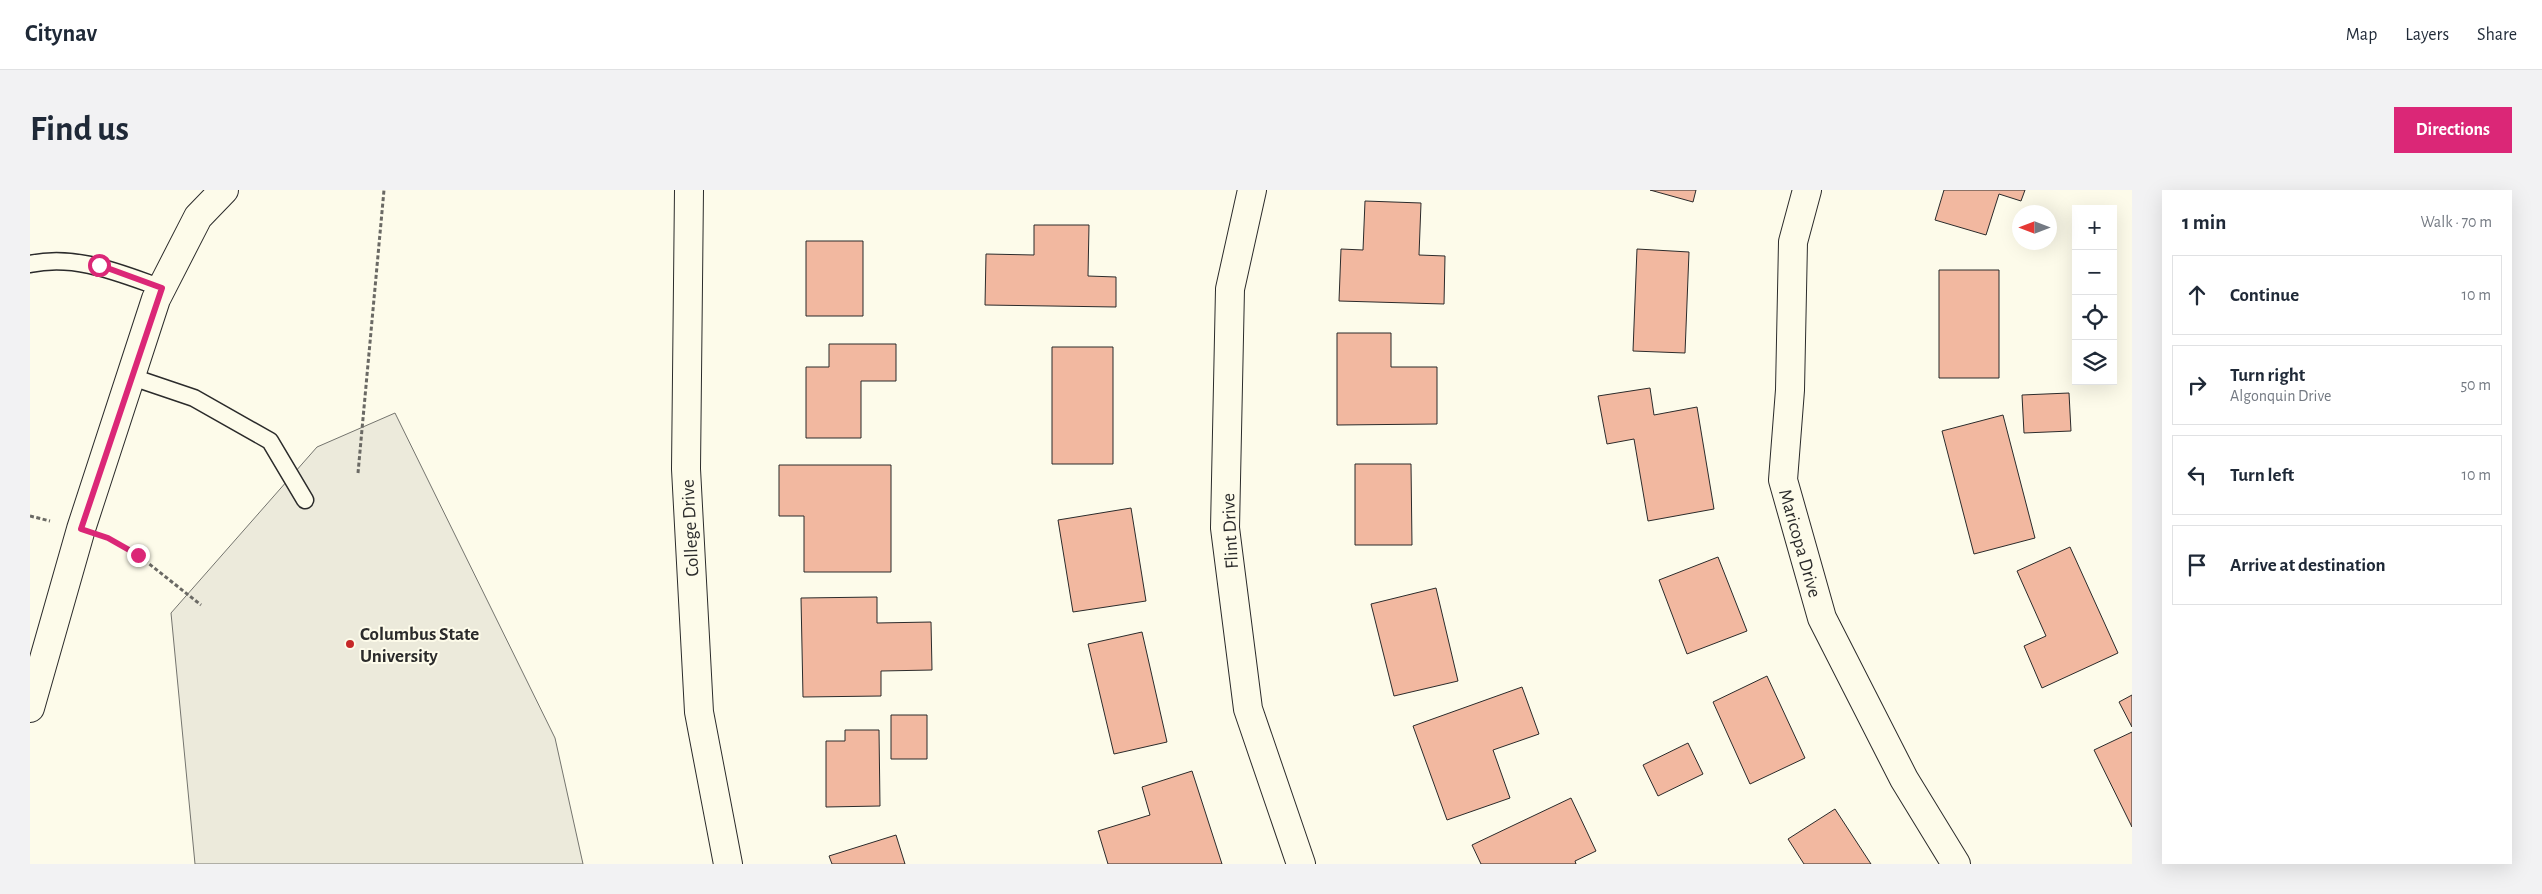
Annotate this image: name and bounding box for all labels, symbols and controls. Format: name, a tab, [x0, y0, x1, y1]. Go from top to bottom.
text: Citynav	[25, 22, 97, 46]
text: Map	[2346, 26, 2377, 44]
text: Layers	[2405, 26, 2449, 44]
text: Share	[2477, 26, 2517, 44]
button: Directions	[2394, 107, 2512, 153]
text: Find us	[30, 112, 129, 147]
north arrow	[2012, 205, 2057, 250]
map controls	[2072, 205, 2117, 385]
button: +	[2072, 205, 2117, 250]
text: 1 min	[2182, 212, 2226, 233]
text: Walk · 70 m	[2420, 214, 2492, 230]
button: −	[2072, 250, 2117, 295]
route start	[88, 254, 111, 277]
icon: ahead	[2183, 281, 2211, 309]
text: Continue	[2230, 286, 2299, 305]
text: 10 m	[2462, 287, 2491, 303]
button: locate	[2072, 295, 2117, 340]
button: layers	[2072, 340, 2117, 385]
text: Turn right	[2230, 366, 2305, 385]
icon: right	[2183, 371, 2211, 399]
text: 50 m	[2460, 377, 2491, 393]
text: Algonquin Drive	[2230, 388, 2331, 404]
icon: left	[2183, 461, 2211, 489]
text: Turn left	[2230, 466, 2294, 485]
text: 10 m	[2462, 467, 2491, 483]
street label: College Drive	[678, 479, 703, 577]
street label: Maricopa Drive	[1775, 487, 1824, 600]
street label: Flint Drive	[1219, 492, 1242, 569]
route end	[127, 544, 150, 567]
icon: arrive	[2183, 551, 2211, 579]
text: Arrive at destination	[2230, 556, 2386, 575]
place label: Columbus State University	[360, 625, 479, 666]
marker: Columbus State University	[344, 638, 356, 650]

